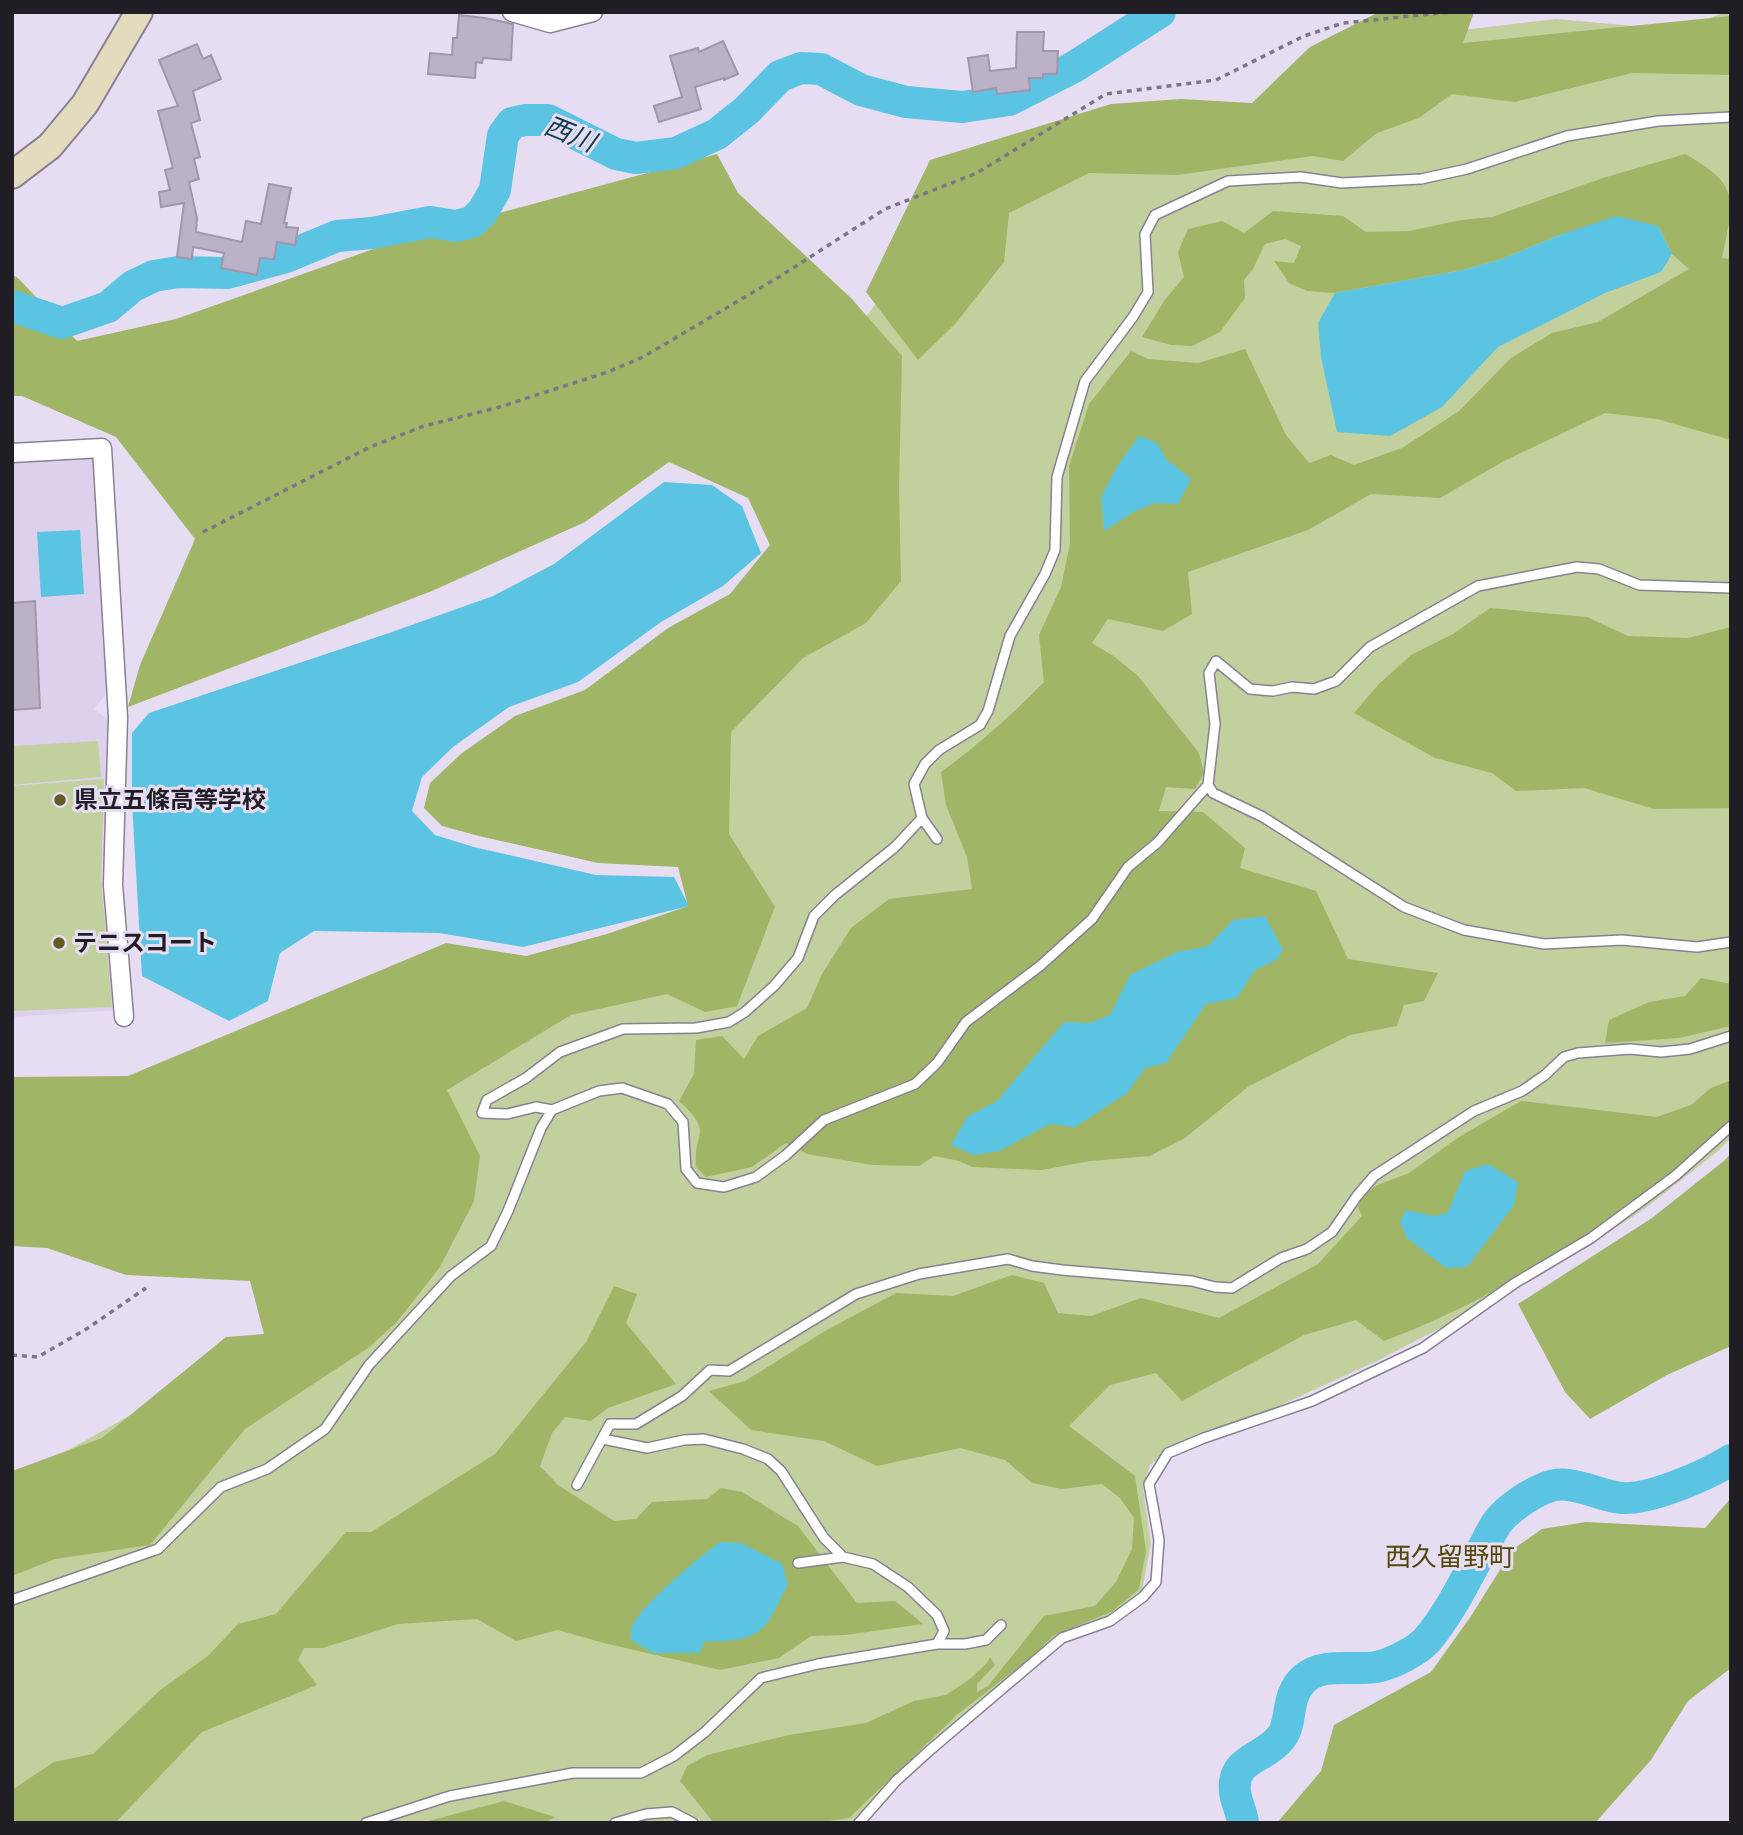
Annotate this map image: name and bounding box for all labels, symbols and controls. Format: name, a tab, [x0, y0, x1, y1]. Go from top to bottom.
water label: 西川	[540, 110, 603, 160]
place label: 県立五條高等学校	[74, 786, 266, 814]
marker: 県立五條高等学校	[52, 792, 68, 808]
place label: テニスコート	[73, 929, 217, 957]
marker: テニスコート	[51, 935, 67, 951]
district label: 西久留野町	[1385, 1542, 1515, 1573]

